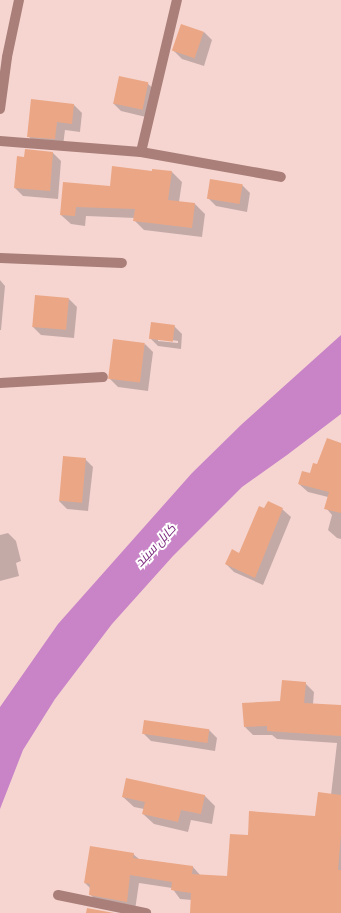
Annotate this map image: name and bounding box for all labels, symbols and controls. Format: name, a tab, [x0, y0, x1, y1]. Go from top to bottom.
water label: کابل سيند	[132, 521, 180, 571]

